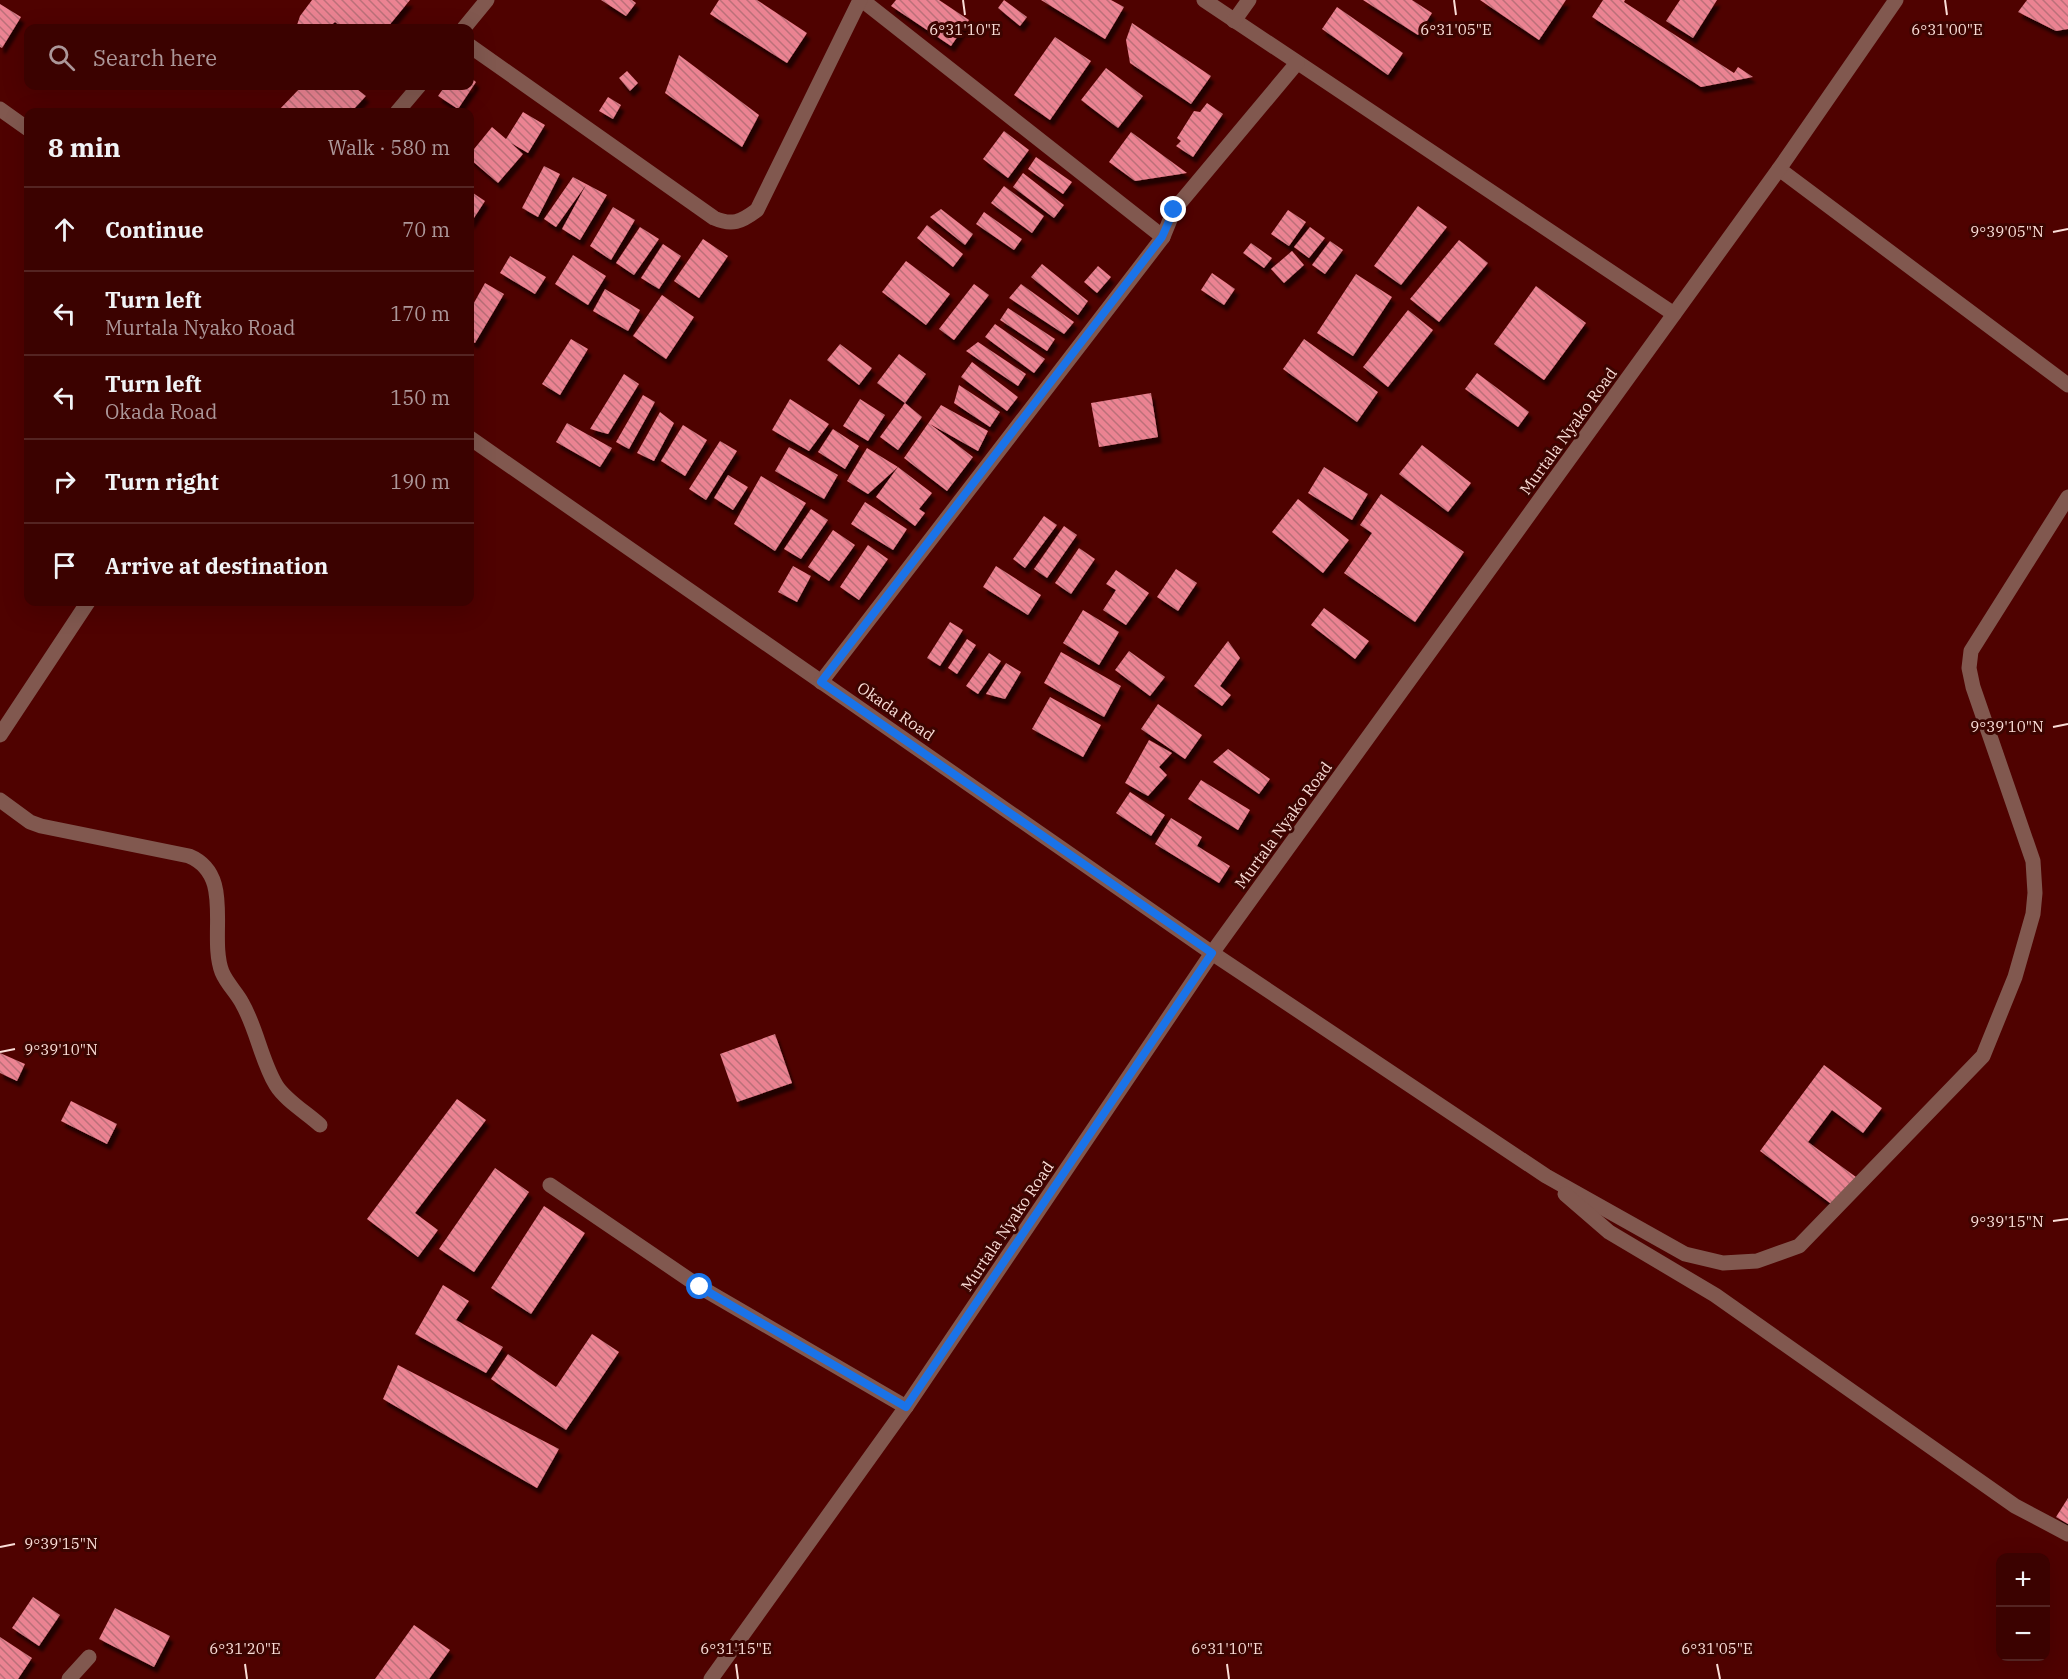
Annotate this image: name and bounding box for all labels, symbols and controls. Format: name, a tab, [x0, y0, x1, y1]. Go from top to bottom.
text: 6°31'10"E	[929, 20, 1001, 39]
text: 6°31'05"E	[1420, 20, 1492, 39]
text: 6°31'00"E	[1911, 20, 1983, 39]
search box	[24, 24, 474, 90]
icon: search	[45, 41, 78, 74]
text: Search here	[93, 43, 217, 72]
text: 8 min	[48, 130, 121, 164]
text: Walk · 580 m	[328, 134, 450, 161]
route end	[1160, 196, 1186, 222]
icon: ahead	[48, 213, 81, 246]
text: Continue	[105, 215, 204, 244]
text: 70 m	[402, 216, 450, 243]
text: 9°39'05"N	[1970, 222, 2044, 241]
text: Turn left	[105, 285, 201, 314]
icon: left	[48, 297, 81, 330]
text: 170 m	[390, 300, 450, 327]
text: Murtala Nyako Road	[105, 314, 295, 341]
street label: Murtala Nyako Road	[1515, 363, 1621, 498]
text: Turn left	[105, 369, 201, 398]
icon: left	[48, 381, 81, 414]
text: 150 m	[390, 384, 450, 411]
text: Okada Road	[105, 398, 217, 425]
icon: right	[48, 465, 81, 498]
text: Turn right	[105, 467, 219, 496]
text: 190 m	[390, 468, 450, 495]
icon: arrive	[48, 549, 81, 582]
text: Arrive at destination	[105, 551, 328, 580]
street label: Okada Road	[853, 677, 939, 745]
text: 9°39'10"N	[1970, 717, 2044, 736]
street label: Murtala Nyako Road	[1230, 757, 1336, 892]
text: 9°39'10"N	[24, 1040, 98, 1059]
street label: Murtala Nyako Road	[956, 1157, 1058, 1295]
text: 9°39'15"N	[1970, 1212, 2044, 1231]
route start	[686, 1273, 712, 1299]
text: 9°39'15"N	[24, 1534, 98, 1553]
map controls	[1996, 1553, 2050, 1661]
button: +	[1996, 1553, 2050, 1607]
button: −	[1996, 1607, 2050, 1661]
text: 6°31'20"E	[209, 1639, 281, 1658]
text: 6°31'15"E	[700, 1639, 772, 1658]
text: 6°31'10"E	[1191, 1639, 1263, 1658]
text: 6°31'05"E	[1681, 1639, 1753, 1658]

